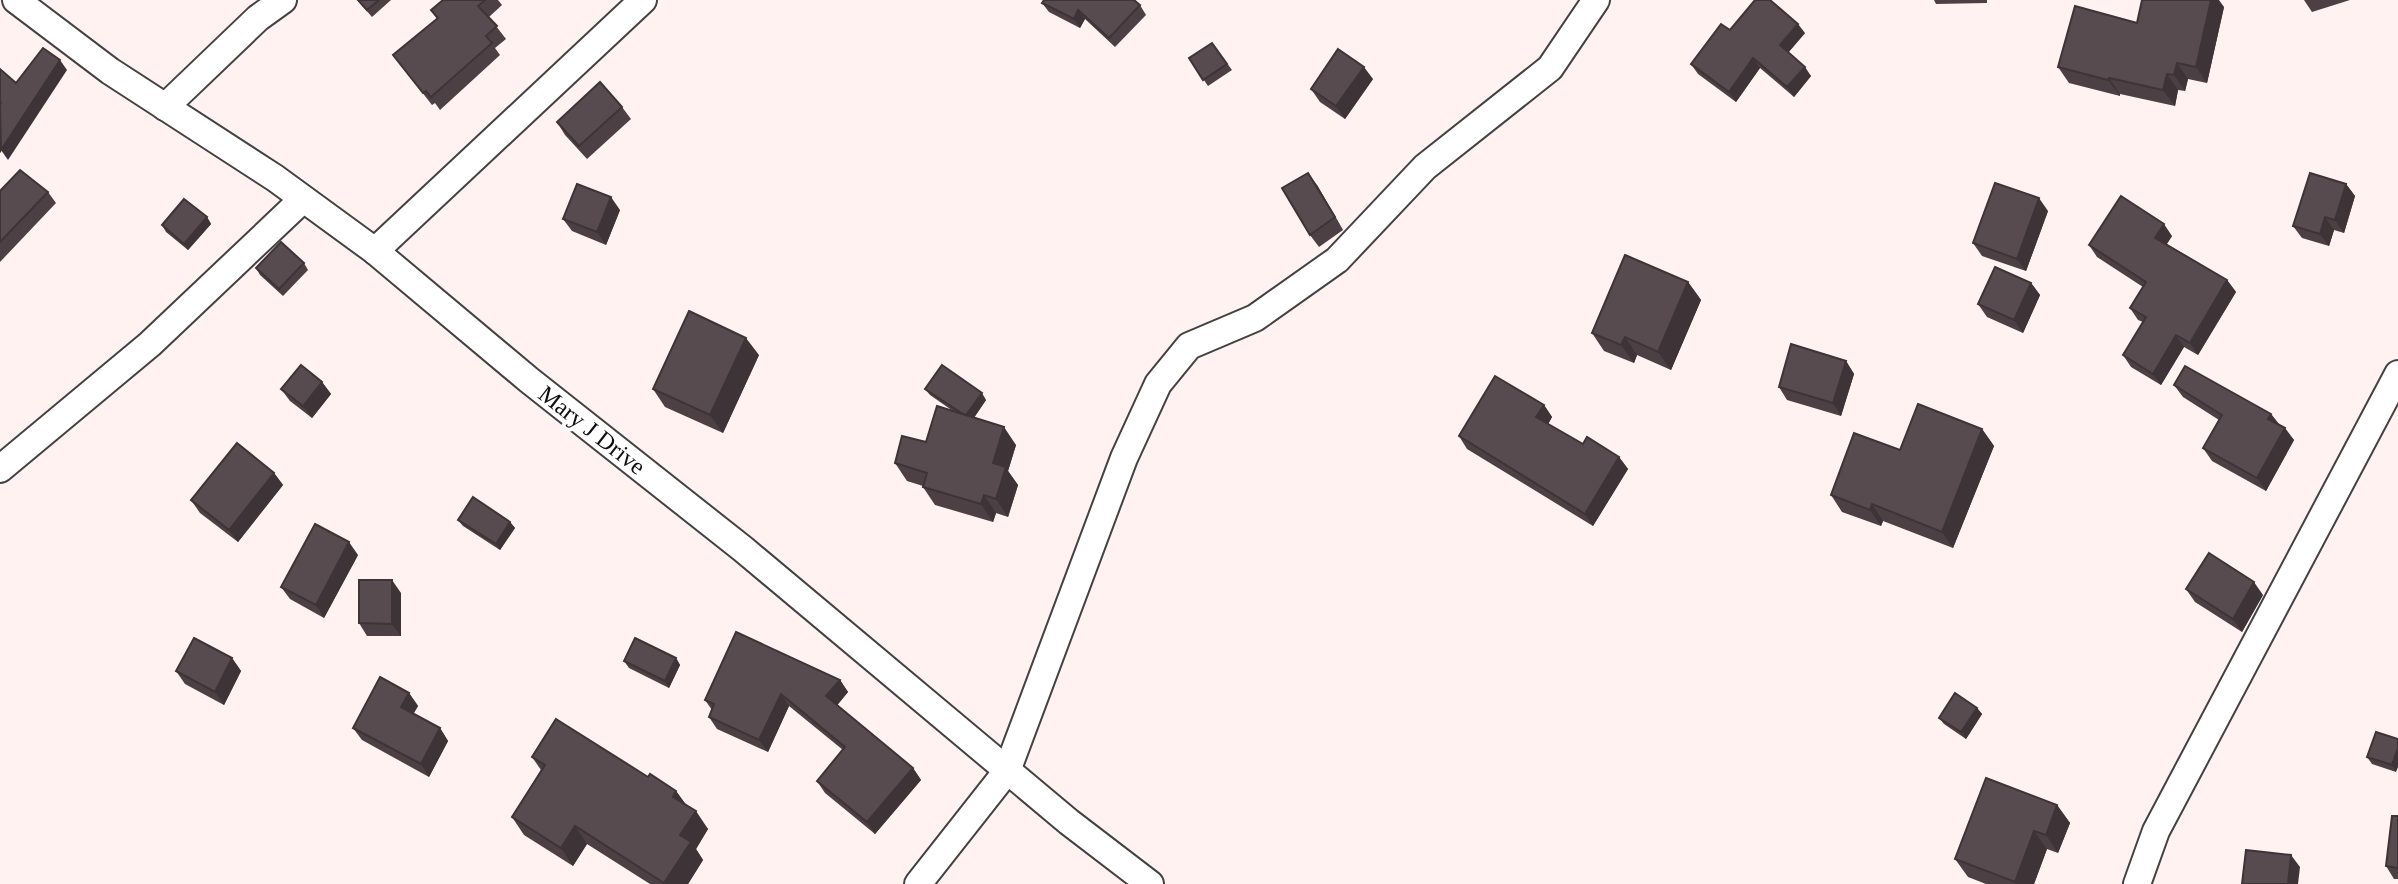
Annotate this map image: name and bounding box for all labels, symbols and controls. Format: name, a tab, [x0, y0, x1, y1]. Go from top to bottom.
street label: Mary J Drive	[534, 380, 650, 480]

